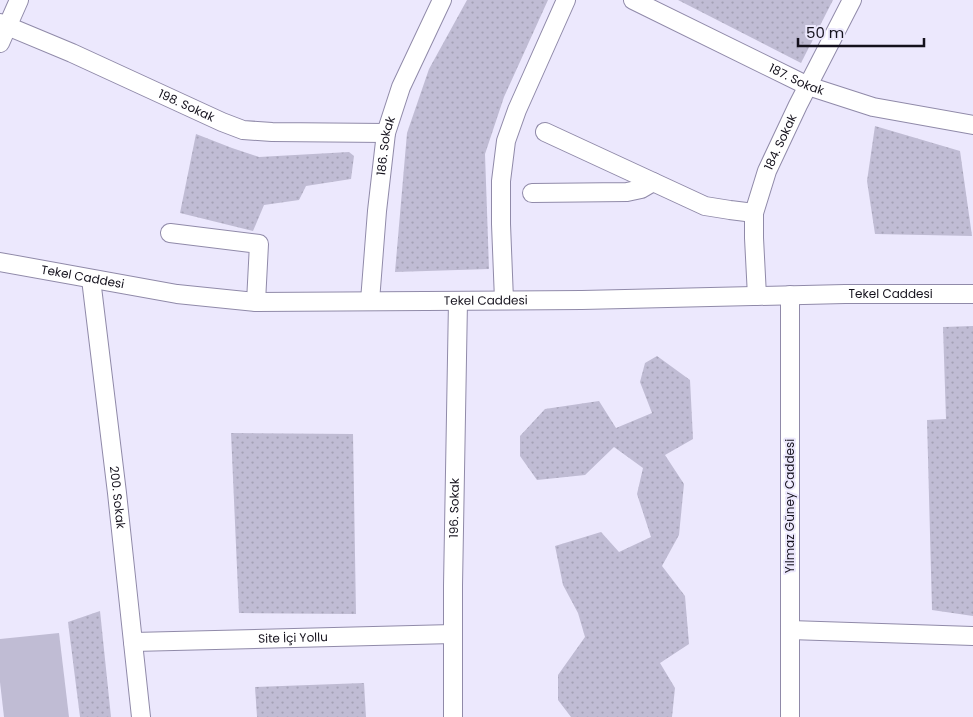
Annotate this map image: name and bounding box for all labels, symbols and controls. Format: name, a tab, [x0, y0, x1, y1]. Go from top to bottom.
scale bar	[798, 15, 924, 47]
text: 50 m	[806, 22, 844, 43]
street label: 187. Sokak	[766, 59, 827, 99]
street label: 198. Sokak	[156, 85, 218, 126]
street label: 184. Sokak	[760, 110, 801, 173]
street label: 186. Sokak	[372, 113, 399, 176]
street label: Tekel Caddesi	[40, 261, 126, 292]
street label: Tekel Caddesi	[849, 285, 933, 302]
street label: Tekel Caddesi	[444, 291, 528, 309]
street label: Yılmaz Güney Caddesi	[781, 439, 798, 573]
street label: 200. Sokak	[106, 465, 130, 530]
street label: 196. Sokak	[445, 477, 463, 538]
street label: Site İçi Yollu	[258, 628, 328, 647]

